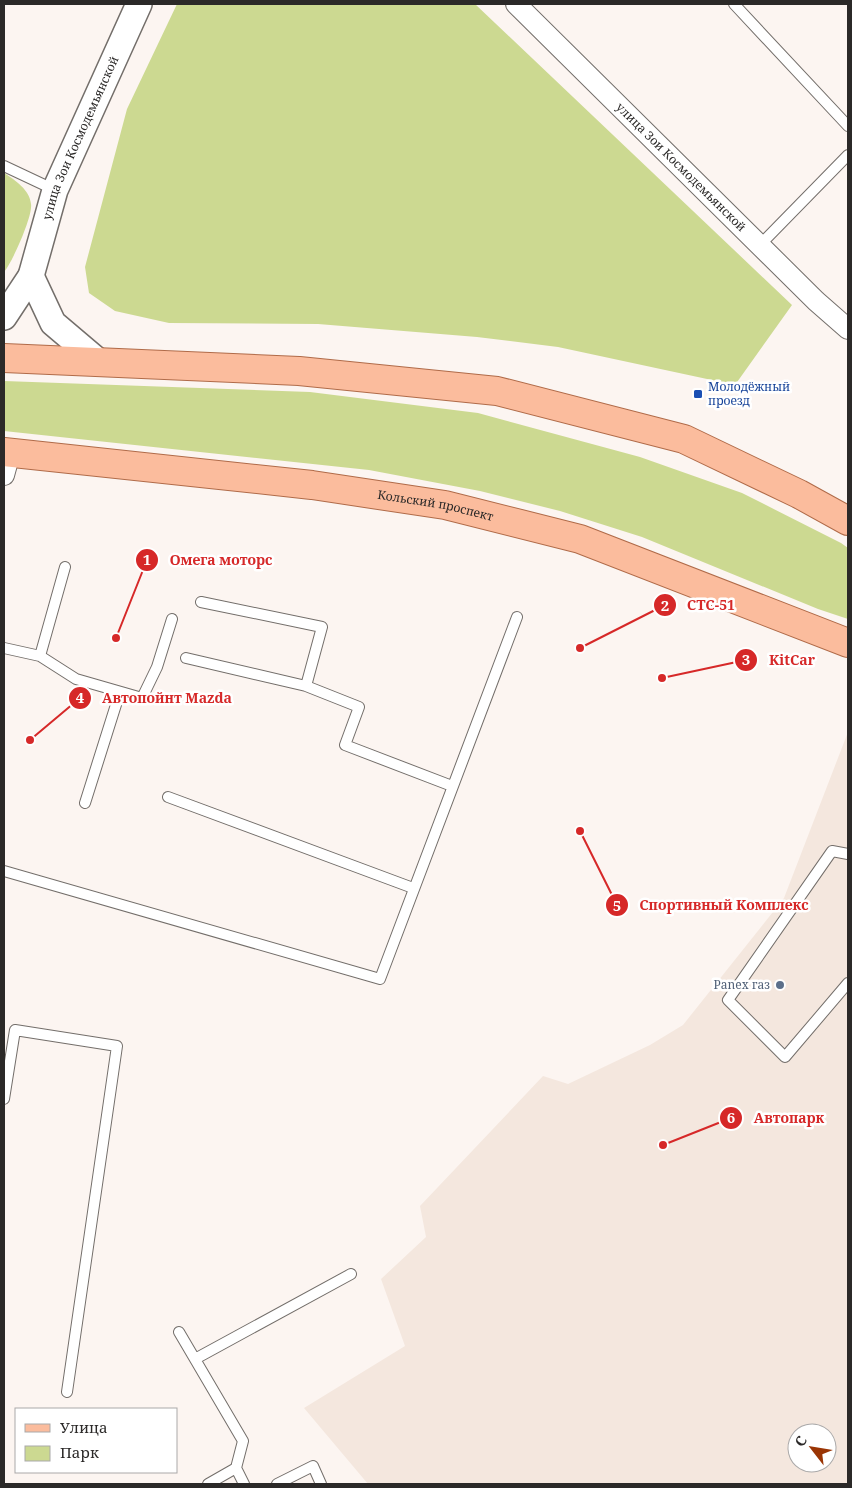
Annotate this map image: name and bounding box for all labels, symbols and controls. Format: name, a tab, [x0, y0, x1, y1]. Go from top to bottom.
street label: улица Зои Космодемьянской	[38, 53, 122, 222]
street label: улица Зои Космодемьянской	[612, 99, 750, 235]
place label: Молодёжный проезд	[708, 378, 790, 409]
marker: Молодёжный проезд	[692, 388, 704, 400]
street label: Кольский проспект	[376, 486, 496, 525]
callout: Омега моторс	[135, 546, 283, 575]
text: 1	[143, 549, 151, 569]
text: Омега моторс	[170, 550, 272, 569]
callout: СТС-51	[652, 591, 745, 620]
text: 2	[661, 595, 669, 615]
text: СТС-51	[687, 595, 735, 614]
callout: KitCar	[734, 645, 825, 674]
text: 3	[742, 649, 750, 669]
text: KitCar	[769, 650, 816, 669]
callout: Автопойнт Mazda	[67, 683, 242, 712]
text: 4	[76, 687, 85, 707]
text: Автопойнт Mazda	[102, 688, 232, 707]
callout: Спортивный Комплекс	[605, 891, 819, 920]
text: 5	[613, 895, 621, 915]
text: Спортивный Комплекс	[639, 895, 809, 914]
place label: Panex газ	[714, 976, 770, 993]
marker: Panex газ	[774, 979, 786, 991]
callout: Автопарк	[719, 1103, 834, 1132]
text: 6	[727, 1107, 735, 1127]
text: Автопарк	[754, 1108, 825, 1127]
legend	[15, 1408, 178, 1473]
text: Улица	[60, 1417, 108, 1437]
north arrow	[787, 1423, 837, 1473]
text: С	[790, 1432, 811, 1450]
text: Парк	[60, 1442, 99, 1462]

